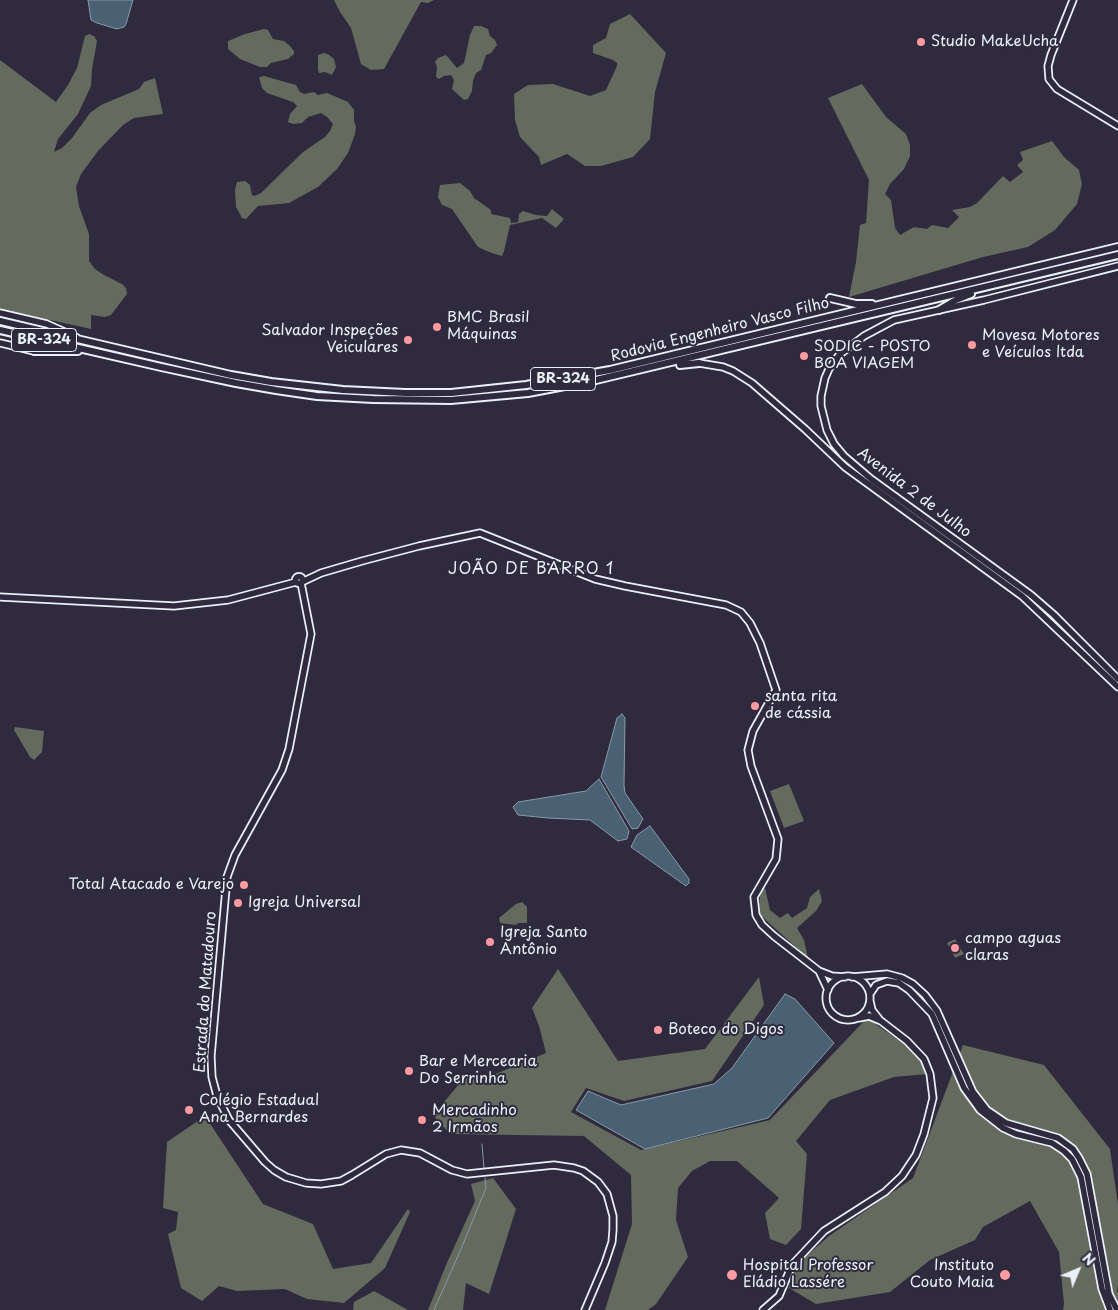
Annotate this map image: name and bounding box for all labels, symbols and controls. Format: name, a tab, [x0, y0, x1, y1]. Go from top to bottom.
place label: Studio MakeUcha	[931, 33, 1058, 51]
marker: Studio MakeUcha	[915, 36, 927, 48]
street label: Rodovia Engenheiro Vasco Filho	[609, 294, 831, 366]
place label: BMC Brasil Máquinas	[447, 309, 530, 344]
marker: BMC Brasil Máquinas	[431, 321, 443, 333]
place label: Salvador Inspeções Veiculares	[261, 322, 398, 357]
place label: Movesa Motores e Veículos ltda	[982, 327, 1100, 362]
road number: BR-324	[12, 328, 76, 352]
marker: Salvador Inspeções Veiculares	[402, 334, 414, 346]
place label: SODIC - POSTO BOA VIAGEM	[814, 338, 931, 373]
marker: Movesa Motores e Veículos ltda	[966, 339, 978, 351]
marker: SODIC - POSTO BOA VIAGEM	[798, 350, 810, 362]
road number: BR-324	[530, 368, 596, 390]
street label: Avenida 2 de Julho	[853, 444, 975, 542]
district label: JOÃO DE BARRO 1	[446, 560, 616, 580]
place label: santa rita de cássia	[765, 688, 837, 723]
marker: santa rita de cássia	[749, 700, 761, 712]
place label: Total Atacado e Varejo	[69, 876, 234, 894]
marker: Total Atacado e Varejo	[238, 879, 250, 891]
place label: Igreja Universal	[248, 894, 361, 912]
marker: Igreja Universal	[232, 897, 244, 909]
street label: Estrada do Matadouro	[191, 911, 221, 1073]
place label: Igreja Santo Antônio	[500, 924, 587, 959]
place label: campo aguas claras	[965, 930, 1061, 965]
marker: Igreja Santo Antônio	[484, 936, 496, 948]
marker: campo aguas claras	[949, 942, 961, 954]
place label: Boteco do Digos	[668, 1021, 784, 1039]
marker: Boteco do Digos	[652, 1024, 664, 1036]
place label: Bar e Mercearia Do Serrinha	[419, 1053, 537, 1088]
marker: Bar e Mercearia Do Serrinha	[403, 1065, 415, 1077]
place label: Colégio Estadual Ana Bernardes	[199, 1092, 319, 1127]
place label: Mercadinho 2 Irmãos	[432, 1102, 517, 1137]
marker: Colégio Estadual Ana Bernardes	[183, 1104, 195, 1116]
marker: Mercadinho 2 Irmãos	[416, 1114, 428, 1126]
north arrow	[1053, 1245, 1103, 1295]
text: N	[1078, 1248, 1100, 1270]
place label: Hospital Professor Eládio Lassére	[743, 1257, 873, 1292]
place label: Instituto Couto Maia	[910, 1257, 994, 1292]
marker: Hospital Professor Eládio Lassére	[725, 1268, 739, 1282]
marker: Instituto Couto Maia	[998, 1268, 1012, 1282]

